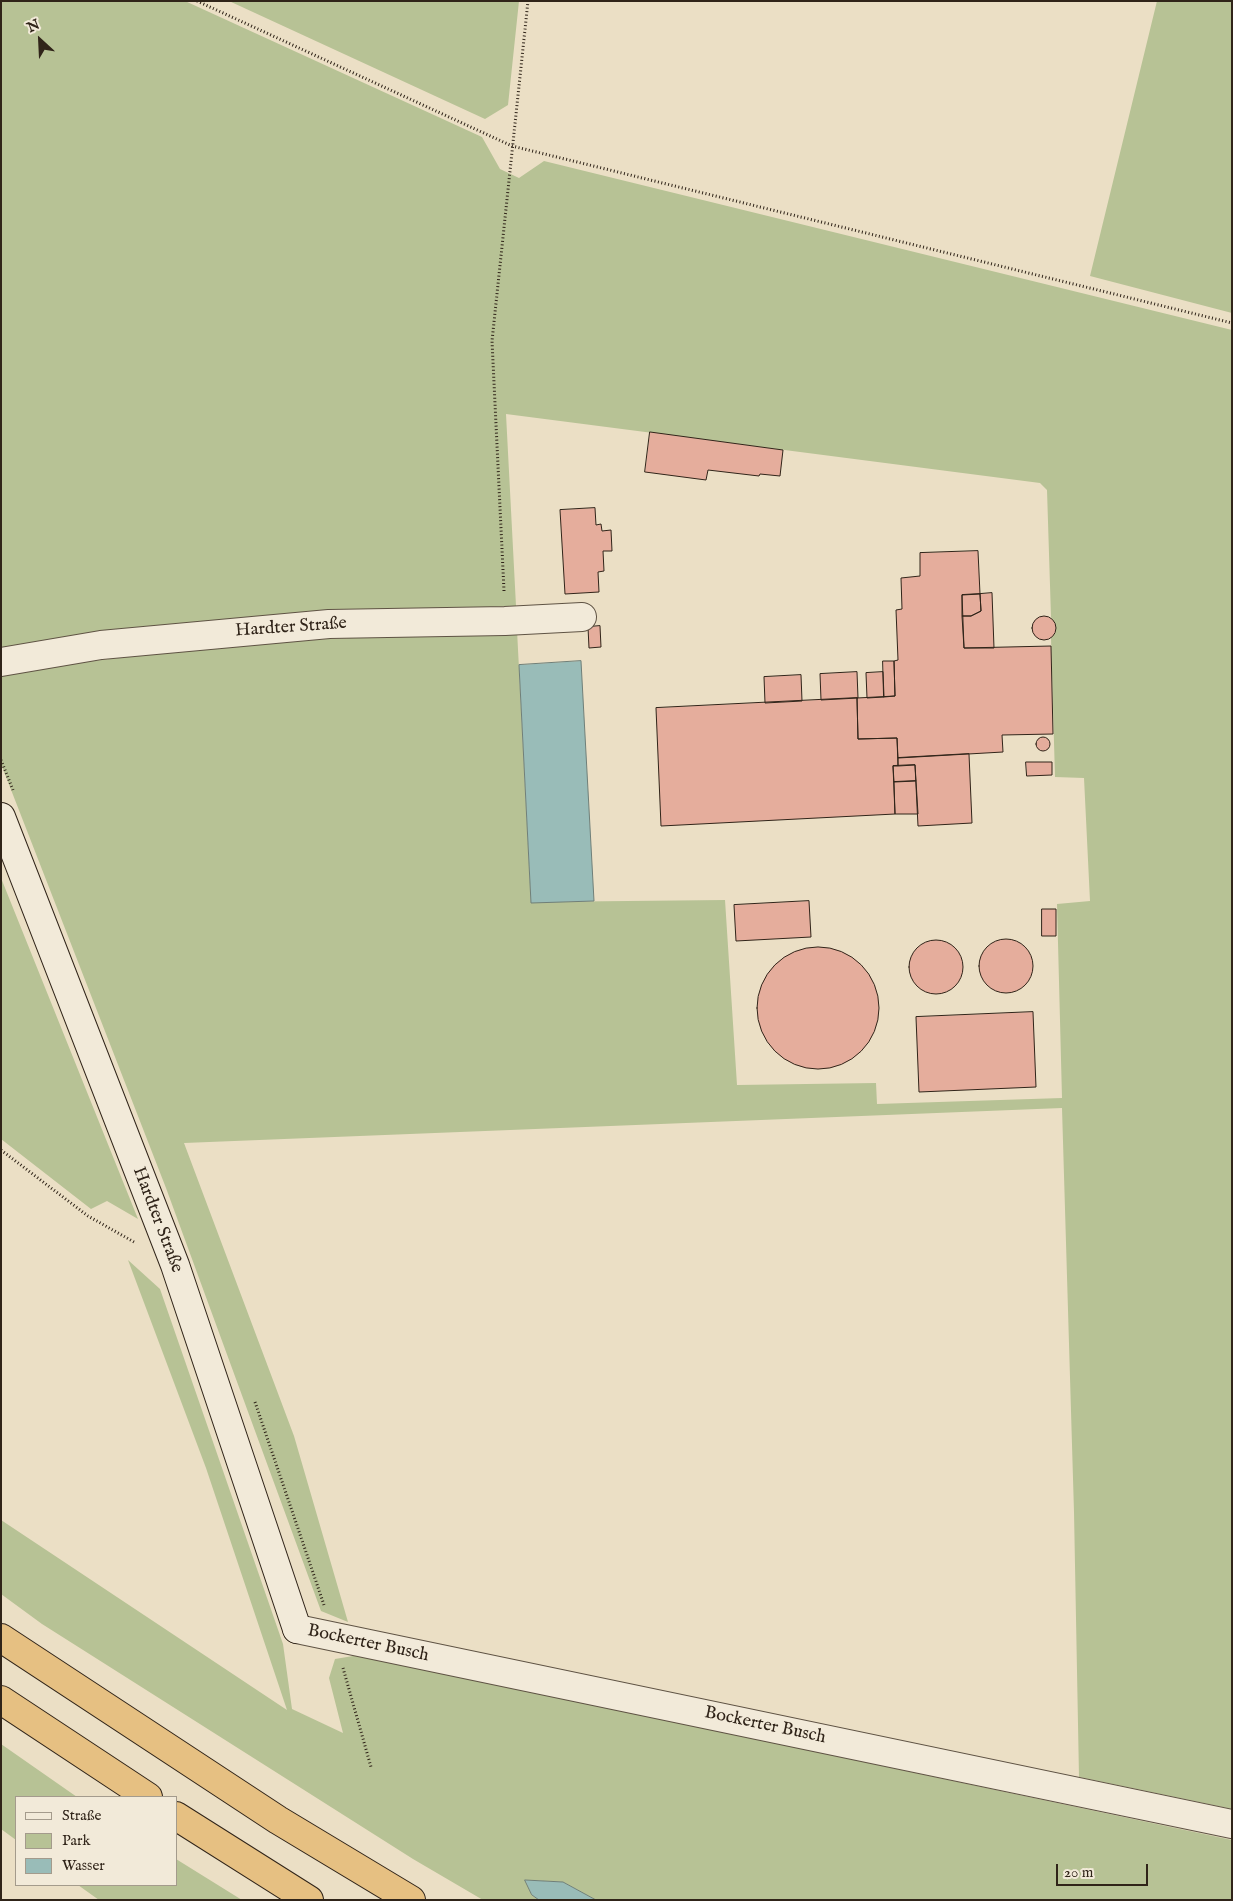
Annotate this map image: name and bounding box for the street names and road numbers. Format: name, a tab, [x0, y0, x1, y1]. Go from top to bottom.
street label: Hardter Straße	[235, 613, 347, 643]
street label: Hardter Straße	[127, 1164, 187, 1276]
street label: Bockerter Busch	[305, 1621, 431, 1667]
street label: Bockerter Busch	[702, 1703, 828, 1749]

